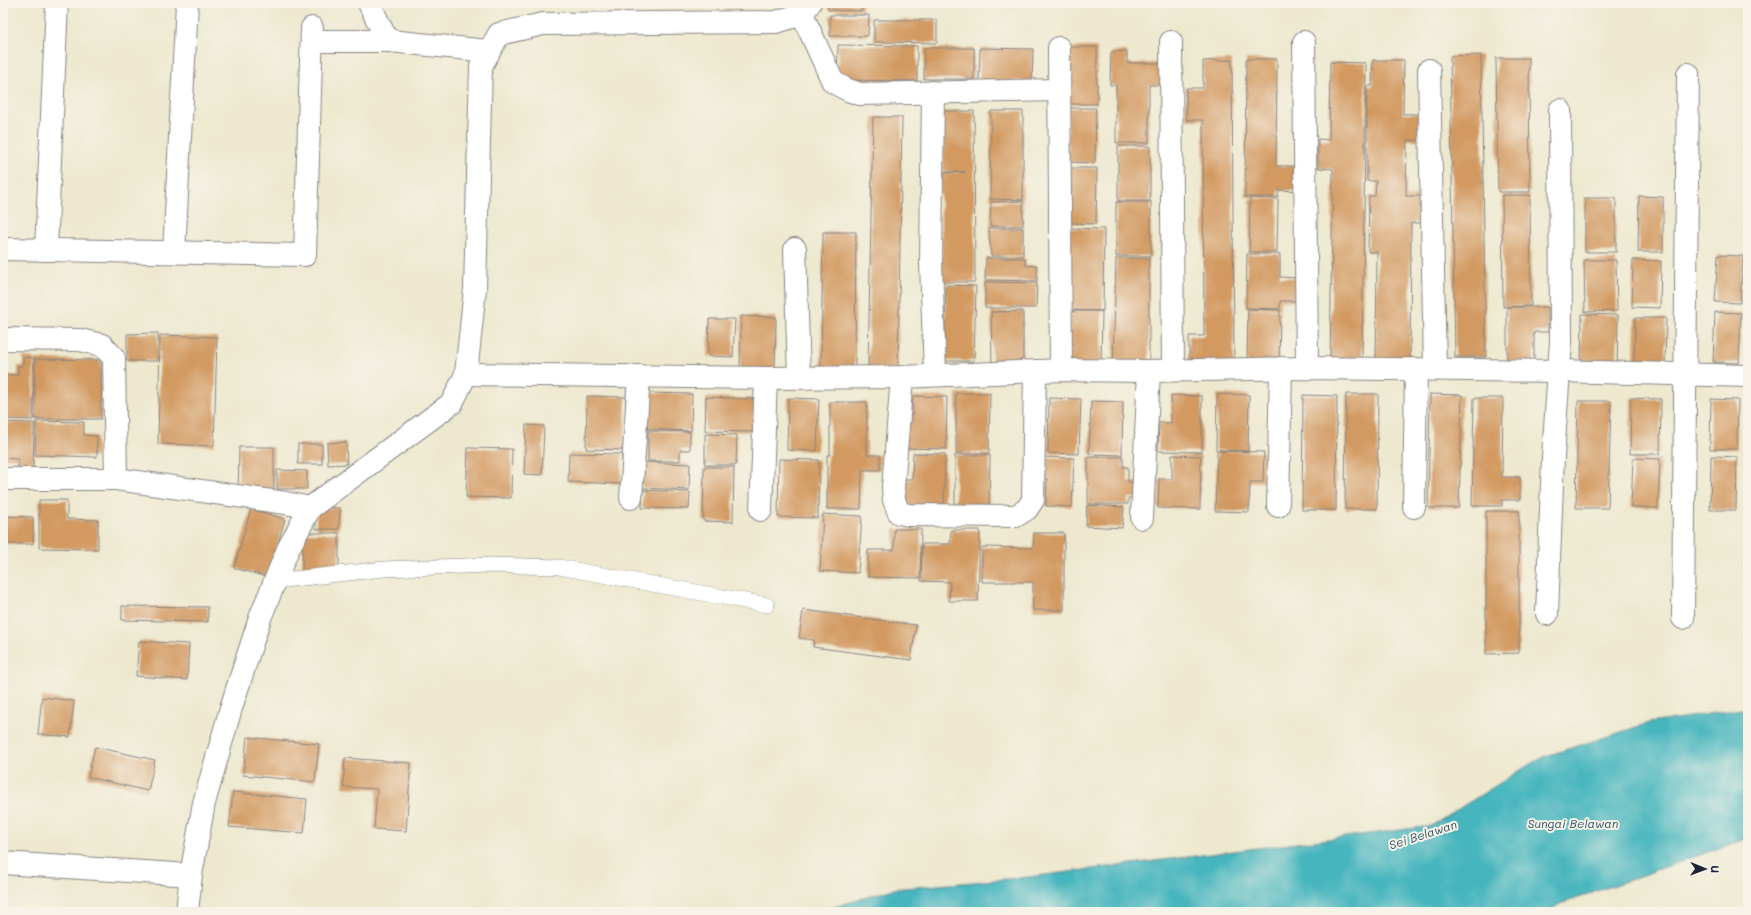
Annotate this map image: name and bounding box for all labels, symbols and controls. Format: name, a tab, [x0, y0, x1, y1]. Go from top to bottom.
water label: Sei Belawan	[1387, 815, 1459, 853]
water label: Sungai Belawan	[1528, 815, 1619, 831]
north arrow	[1685, 849, 1725, 889]
text: U	[1708, 865, 1723, 873]

